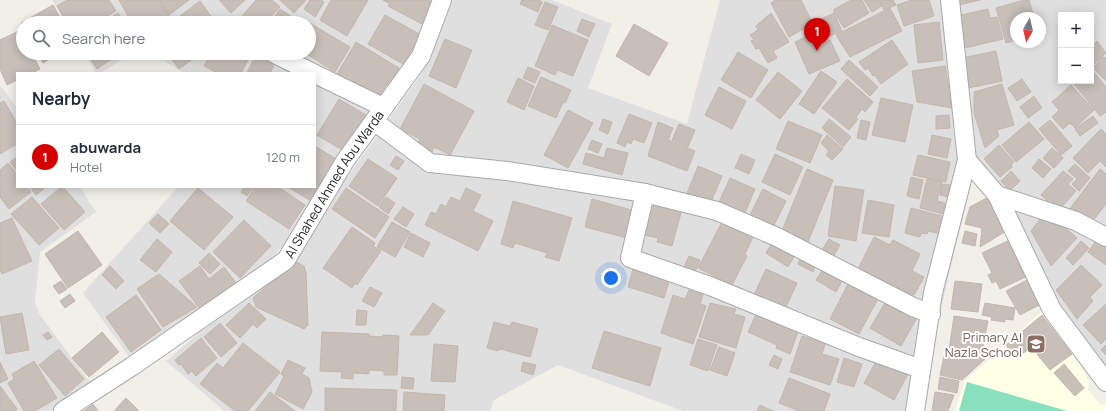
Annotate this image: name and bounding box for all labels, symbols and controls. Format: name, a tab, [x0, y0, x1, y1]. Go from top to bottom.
north arrow	[1010, 12, 1046, 48]
map controls	[1058, 12, 1094, 84]
button: +	[1058, 12, 1094, 48]
search box	[16, 16, 316, 60]
pin: 1	[804, 18, 830, 51]
icon: search	[30, 27, 52, 49]
text: Search here	[62, 28, 145, 49]
button: −	[1058, 48, 1094, 84]
text: Nearby	[32, 87, 90, 110]
street label: Al Shahed Ahmed Abu Warda	[280, 107, 388, 261]
text: abuwarda	[70, 137, 141, 158]
text: 1	[42, 148, 48, 166]
text: 120 m	[266, 148, 300, 166]
text: Hotel	[70, 158, 102, 176]
your location	[601, 268, 621, 288]
place label: Primary Al Nazla School	[945, 328, 1022, 361]
school or university icon: Primary Al Nazla School	[1025, 333, 1047, 355]

